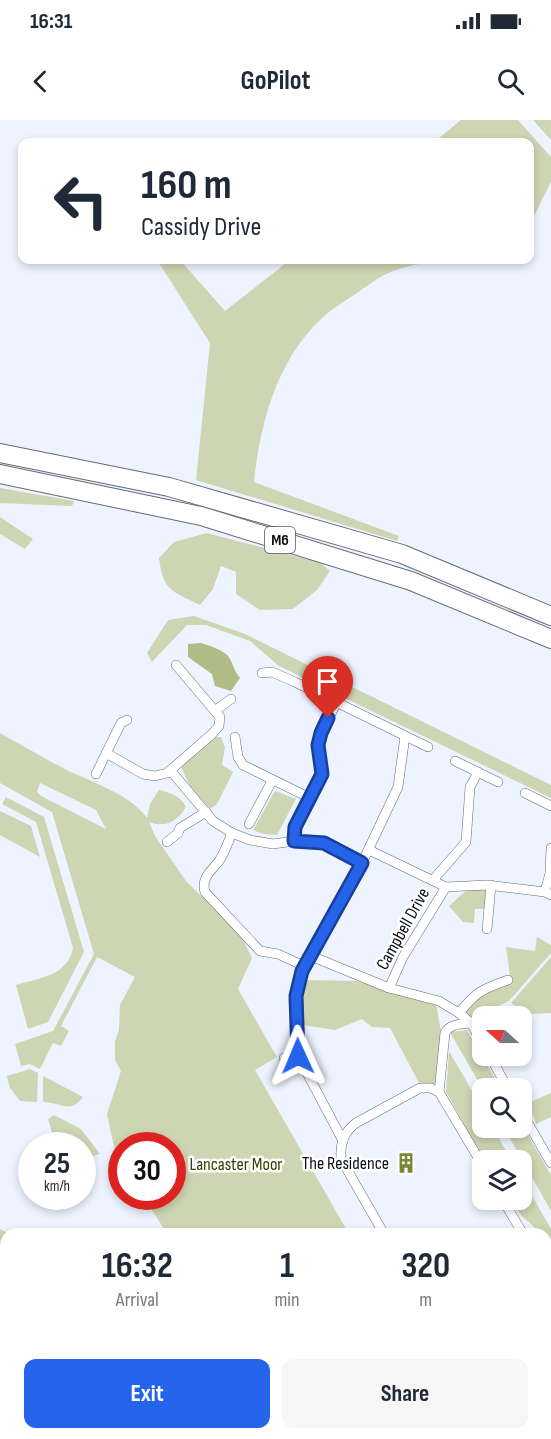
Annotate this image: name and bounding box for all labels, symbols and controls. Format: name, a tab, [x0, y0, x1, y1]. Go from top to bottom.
text: 16:31	[30, 8, 72, 35]
icon: back	[24, 65, 57, 98]
text: GoPilot	[241, 65, 310, 97]
icon: search	[494, 65, 527, 98]
text: 160 m	[141, 160, 232, 211]
icon: left	[42, 162, 120, 240]
text: Cassidy Drive	[141, 211, 261, 243]
road number: M6	[265, 527, 295, 553]
pin	[302, 656, 353, 718]
icon: arrive	[311, 665, 344, 698]
street label: Campbell Drive	[372, 885, 434, 973]
north arrow	[472, 1006, 532, 1066]
map controls	[472, 1006, 532, 1210]
position arrow	[266, 1024, 330, 1088]
button: search	[472, 1078, 532, 1138]
speed limit sign: 30	[108, 1132, 186, 1210]
text: 25	[44, 1146, 70, 1182]
button: layers	[472, 1150, 532, 1210]
building icon: The Residence	[394, 1151, 418, 1175]
place label: The Residence	[302, 1153, 389, 1174]
park label: Lancaster Moor	[189, 1154, 283, 1175]
text: km/h	[44, 1177, 70, 1196]
text: 16:32	[102, 1245, 173, 1288]
text: 1	[280, 1245, 294, 1288]
text: 320	[401, 1245, 450, 1288]
text: Arrival	[116, 1288, 159, 1312]
text: min	[274, 1288, 300, 1312]
text: m	[419, 1288, 432, 1312]
button: Exit	[24, 1359, 270, 1428]
button: Share	[282, 1359, 528, 1428]

